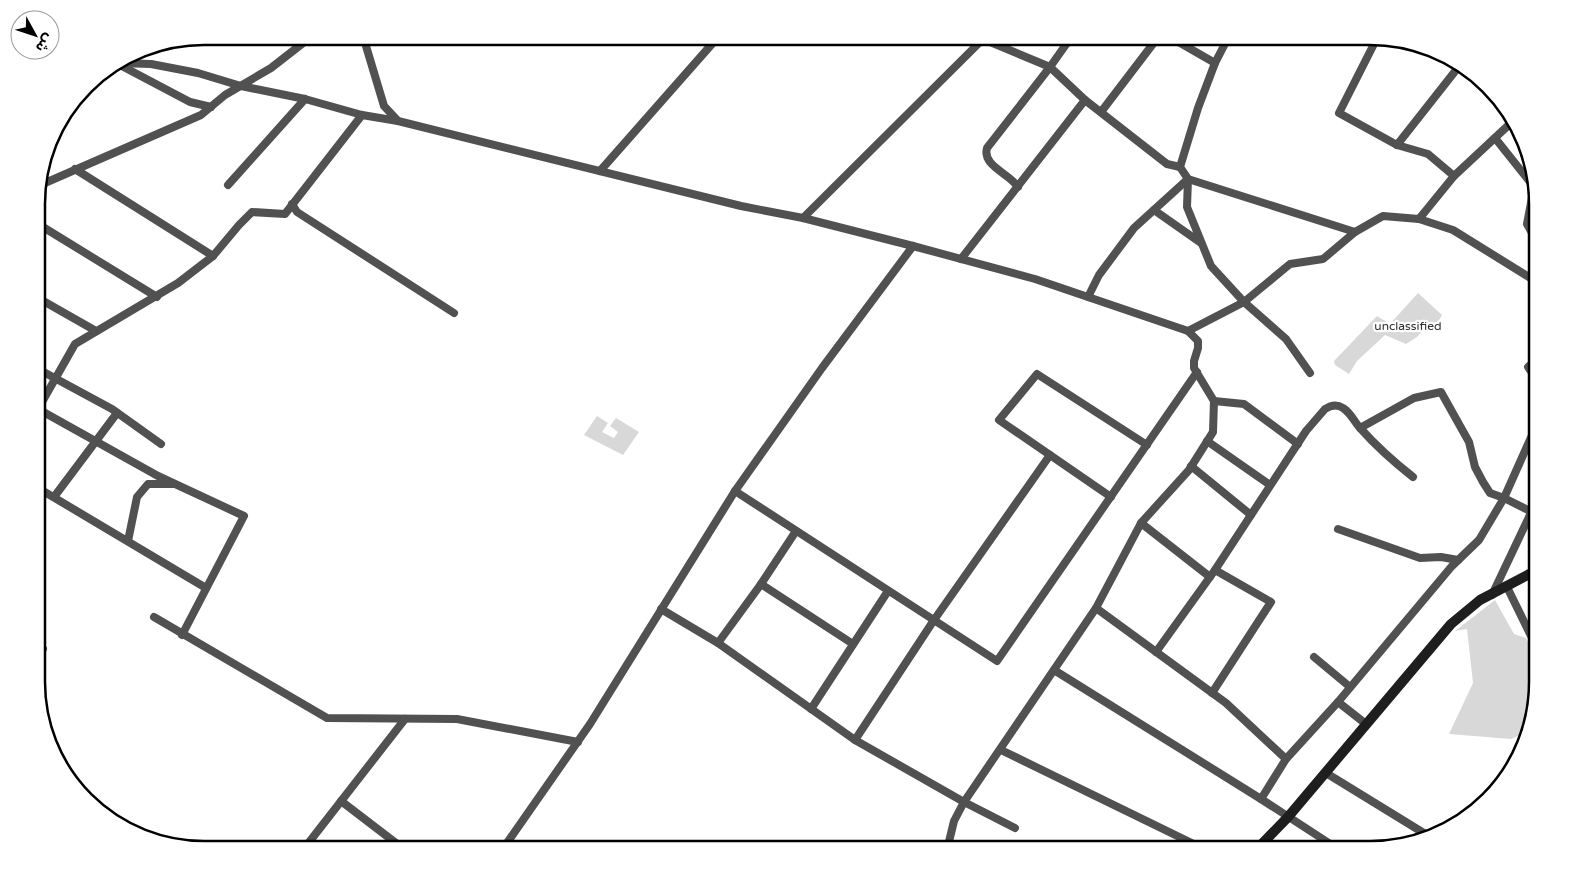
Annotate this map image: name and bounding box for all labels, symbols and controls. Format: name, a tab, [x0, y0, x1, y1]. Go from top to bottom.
north arrow	[10, 10, 60, 60]
text: ش	[32, 30, 57, 56]
park label: unclassified	[1374, 319, 1442, 333]

